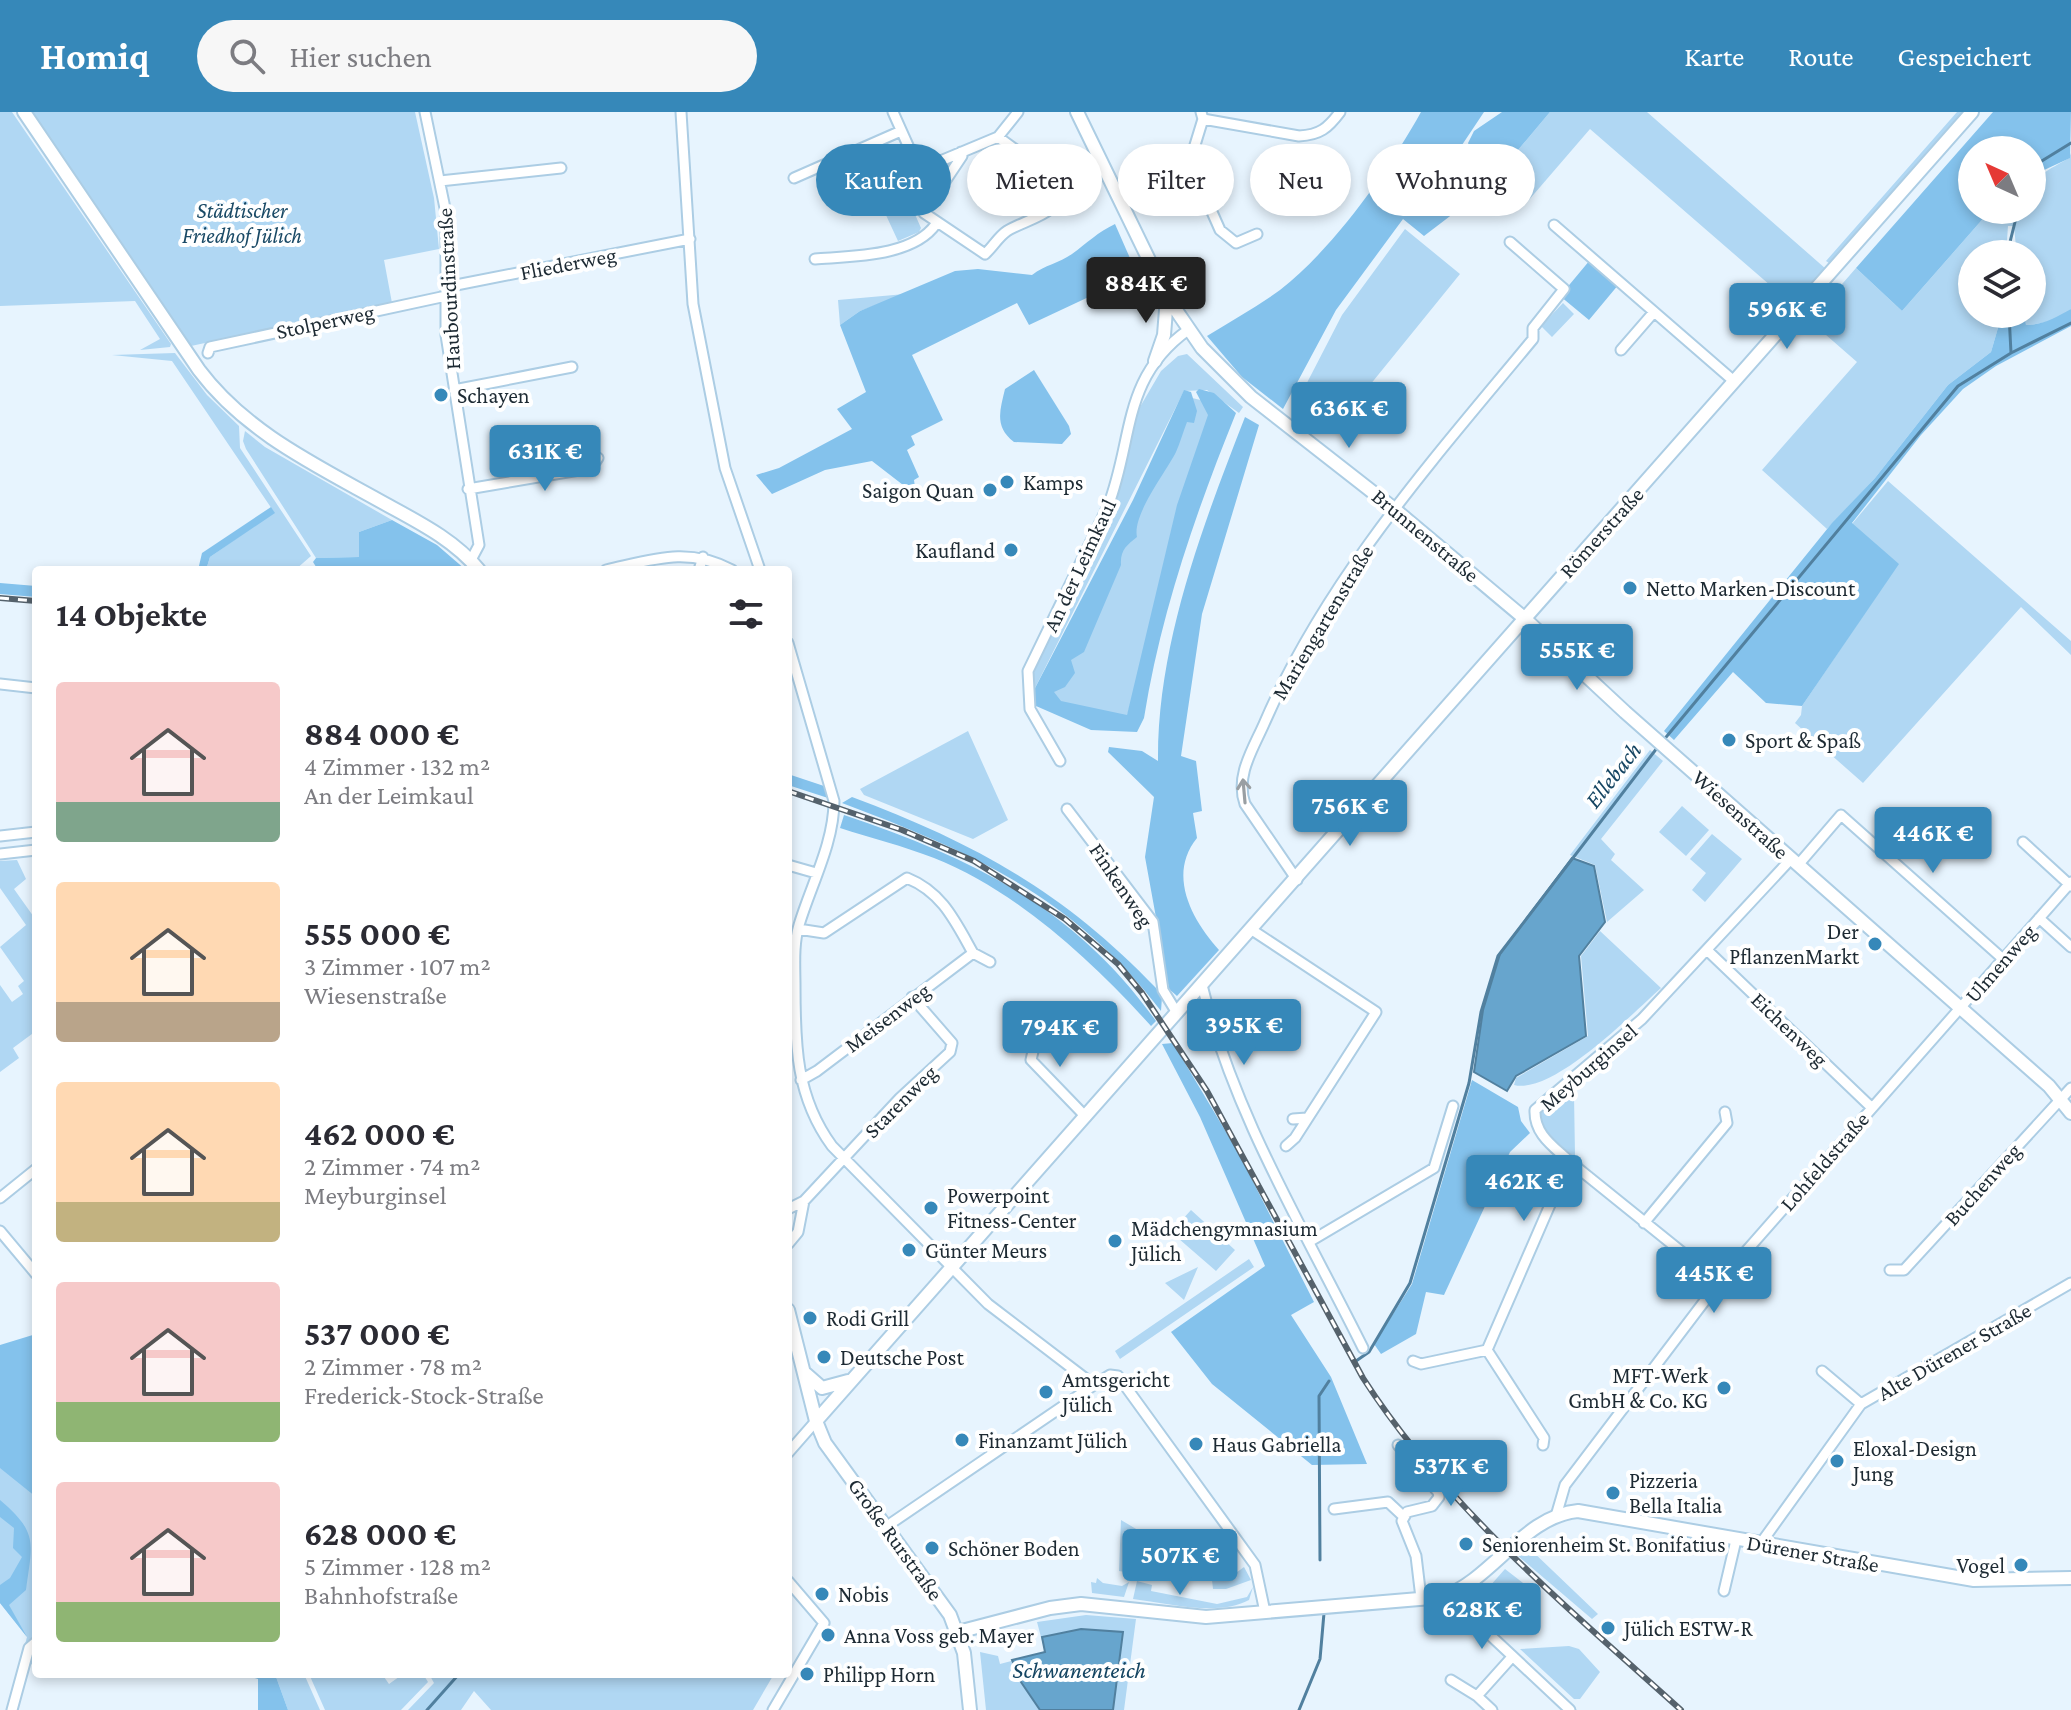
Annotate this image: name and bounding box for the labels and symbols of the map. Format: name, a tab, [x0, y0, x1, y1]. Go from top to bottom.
north arrow	[1958, 136, 2046, 224]
park label: Städtischer Friedhof Jülich	[182, 198, 302, 248]
street label: Haubourdinstraße	[432, 207, 465, 371]
street label: Fliederweg	[518, 242, 619, 285]
pin: 884K €	[1081, 257, 1211, 325]
pin: 596K €	[1722, 283, 1852, 351]
street label: Stolperweg	[274, 299, 377, 344]
pin: 636K €	[1284, 382, 1414, 450]
place label: Schayen	[457, 383, 530, 408]
marker: Schayen	[432, 386, 450, 404]
pin: 631K €	[480, 425, 610, 493]
place label: Kamps	[1023, 470, 1083, 495]
marker: Kamps	[998, 473, 1016, 491]
place label: Saigon Quan	[862, 478, 974, 503]
marker: Saigon Quan	[981, 481, 999, 499]
street label: Römerstraße	[1554, 482, 1649, 583]
street label: Brunnenstraße	[1367, 483, 1484, 587]
street label: An der Leimkaul	[1038, 495, 1121, 636]
place label: Kaufland	[915, 538, 995, 563]
street label: Mariengartenstraße	[1266, 540, 1378, 704]
marker: Kaufland	[1002, 541, 1020, 559]
place label: Netto Marken-Discount	[1646, 576, 1856, 601]
marker: Netto Marken-Discount	[1621, 579, 1639, 597]
pin: 555K €	[1512, 624, 1642, 692]
place label: Sport & Spaß	[1745, 728, 1861, 753]
marker: Sport & Spaß	[1720, 731, 1738, 749]
water label: Ellebach	[1579, 737, 1647, 813]
street label: Wiesenstraße	[1687, 765, 1794, 864]
one-way arrow	[1236, 778, 1251, 804]
pin: 756K €	[1285, 780, 1415, 848]
pin: 446K €	[1868, 807, 1998, 875]
street label: Finkenweg	[1084, 838, 1159, 933]
place label: Der PflanzenMarkt	[1729, 919, 1860, 969]
street label: Ulmenweg	[1960, 919, 2041, 1008]
marker: Der PflanzenMarkt	[1866, 935, 1884, 953]
street label: Meisenweg	[840, 977, 935, 1057]
street label: Eichenweg	[1746, 987, 1833, 1072]
pin: 395K €	[1179, 999, 1309, 1067]
pin: 794K €	[995, 1001, 1125, 1069]
street label: Meyburginsel	[1535, 1018, 1642, 1116]
street label: Starenweg	[859, 1059, 942, 1143]
street label: Lohfeldstraße	[1775, 1107, 1874, 1216]
street label: Buchenweg	[1939, 1138, 2026, 1231]
pin: 462K €	[1459, 1155, 1589, 1223]
place label: Powerpoint Fitness-Center	[947, 1183, 1077, 1233]
marker: Powerpoint Fitness-Center	[922, 1199, 940, 1217]
place label: Mädchengymnasium Jülich	[1129, 1216, 1318, 1266]
marker: Mädchengymnasium Jülich	[1106, 1232, 1124, 1250]
place label: Günter Meurs	[925, 1238, 1047, 1263]
marker: Günter Meurs	[900, 1241, 918, 1259]
pin: 445K €	[1649, 1247, 1779, 1315]
street label: Alte Dürener Straße	[1873, 1297, 2035, 1406]
place label: Rodi Grill	[826, 1306, 910, 1331]
marker: Rodi Grill	[801, 1309, 819, 1327]
place label: Deutsche Post	[840, 1345, 964, 1370]
marker: Deutsche Post	[815, 1348, 833, 1366]
place label: MFT-Werk GmbH & Co. KG	[1568, 1363, 1708, 1413]
place label: Amtsgericht Jülich	[1060, 1367, 1171, 1417]
marker: MFT-Werk GmbH & Co. KG	[1715, 1379, 1733, 1397]
marker: Amtsgericht Jülich	[1037, 1383, 1055, 1401]
place label: Finanzamt Jülich	[978, 1428, 1128, 1453]
marker: Finanzamt Jülich	[953, 1431, 971, 1449]
place label: Haus Gabriella	[1212, 1432, 1341, 1457]
marker: Haus Gabriella	[1187, 1435, 1205, 1453]
place label: Eloxal-Design Jung	[1851, 1436, 1977, 1486]
pin: 537K €	[1386, 1440, 1516, 1508]
marker: Eloxal-Design Jung	[1828, 1452, 1846, 1470]
place label: Pizzeria Bella Italia	[1629, 1468, 1722, 1518]
street label: Große Rurstraße	[843, 1473, 948, 1605]
marker: Pizzeria Bella Italia	[1604, 1484, 1622, 1502]
pin: 507K €	[1115, 1529, 1245, 1597]
street label: Dürener Straße	[1745, 1530, 1881, 1577]
place label: Seniorenheim St. Bonifatius	[1482, 1532, 1726, 1557]
marker: Seniorenheim St. Bonifatius	[1457, 1535, 1475, 1553]
place label: Schöner Boden	[948, 1536, 1080, 1561]
marker: Schöner Boden	[923, 1539, 941, 1557]
place label: Vogel	[1956, 1553, 2005, 1578]
marker: Vogel	[2012, 1556, 2030, 1574]
place label: Nobis	[838, 1582, 889, 1607]
pin: 628K €	[1417, 1583, 1547, 1651]
marker: Nobis	[813, 1585, 831, 1603]
place label: Jülich ESTW-R	[1622, 1616, 1753, 1641]
marker: Jülich ESTW-R	[1599, 1619, 1617, 1637]
place label: Anna Voss geb. Mayer	[844, 1623, 1035, 1648]
marker: Anna Voss geb. Mayer	[819, 1626, 837, 1644]
water label: Schwanenteich	[1012, 1656, 1146, 1683]
place label: Philipp Horn	[823, 1662, 936, 1687]
marker: Philipp Horn	[798, 1665, 816, 1683]

